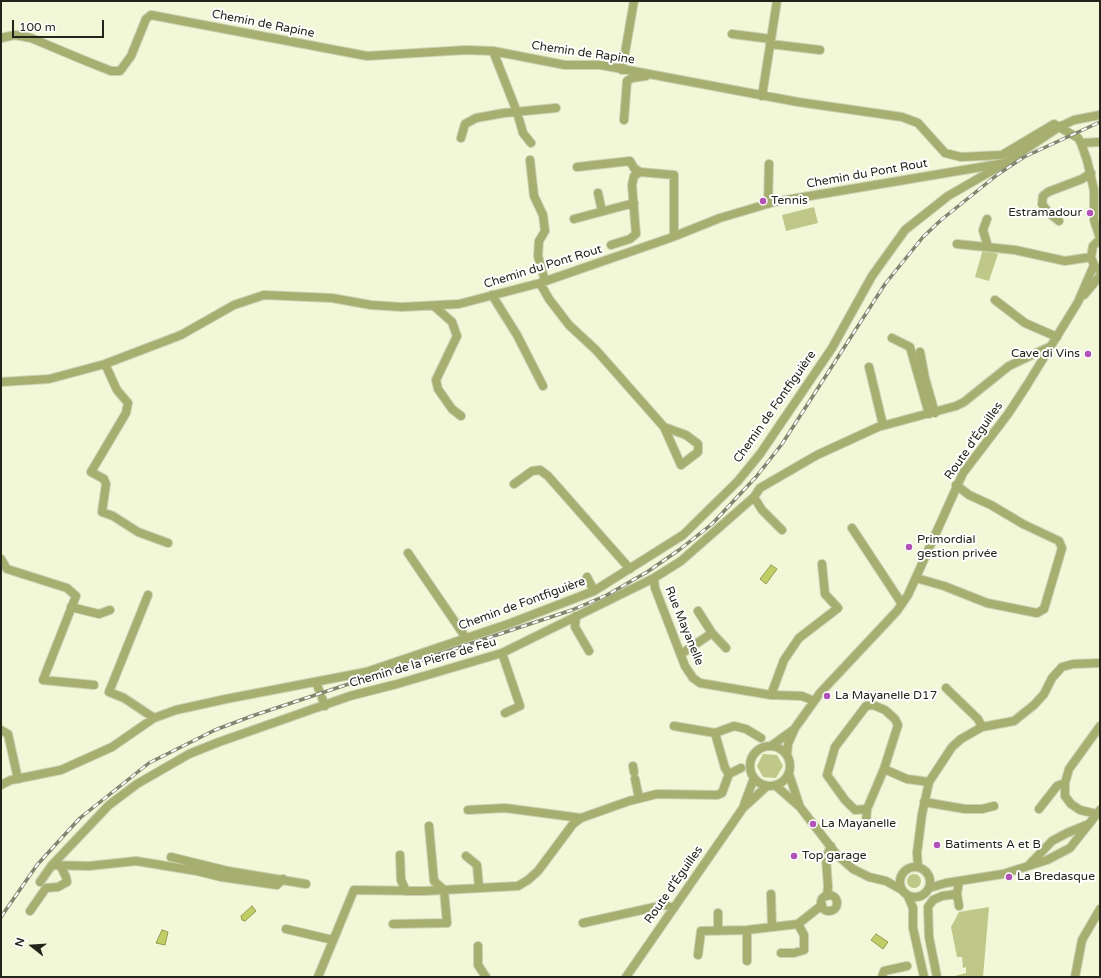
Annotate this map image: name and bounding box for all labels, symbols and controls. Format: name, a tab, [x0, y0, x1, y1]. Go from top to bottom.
street label: Chemin de Rapine	[210, 7, 316, 41]
scale bar	[14, 12, 106, 38]
text: 100 m	[19, 20, 56, 34]
street label: Chemin de Rapine	[530, 39, 636, 67]
street label: Chemin du Pont Rout	[805, 156, 929, 192]
place label: Tennis	[771, 194, 808, 208]
marker: Tennis	[758, 196, 768, 206]
place label: Estramadour	[1008, 206, 1082, 220]
marker: Estramadour	[1085, 208, 1095, 218]
street label: Chemin du Pont Rout	[482, 242, 604, 292]
place label: Cave di Vins	[1011, 347, 1080, 361]
street label: Chemin de Fontfiguière	[731, 348, 819, 466]
marker: Cave di Vins	[1083, 349, 1093, 359]
street label: Route d'Éguilles	[942, 399, 1006, 483]
place label: Primordial gestion privée	[917, 533, 997, 561]
marker: Primordial gestion privée	[904, 542, 914, 552]
street label: Chemin de Fontfiguière	[457, 574, 587, 634]
street label: Rue Mayanelle	[662, 584, 706, 668]
street label: Chemin de la Pierre de Feu	[348, 635, 498, 691]
place label: La Mayanelle D17	[835, 689, 937, 703]
marker: La Mayanelle D17	[822, 691, 832, 701]
place label: La Mayanelle	[821, 817, 896, 831]
marker: La Mayanelle	[808, 819, 818, 829]
place label: Batiments A et B	[945, 838, 1041, 852]
marker: Batiments A et B	[932, 840, 942, 850]
street label: Route d'Éguilles	[642, 843, 706, 927]
place label: Top garage	[802, 849, 867, 863]
marker: Top garage	[789, 851, 799, 861]
place label: La Bredasque	[1017, 870, 1095, 884]
marker: La Bredasque	[1004, 872, 1014, 882]
north arrow	[12, 926, 52, 966]
text: N	[13, 936, 28, 948]

